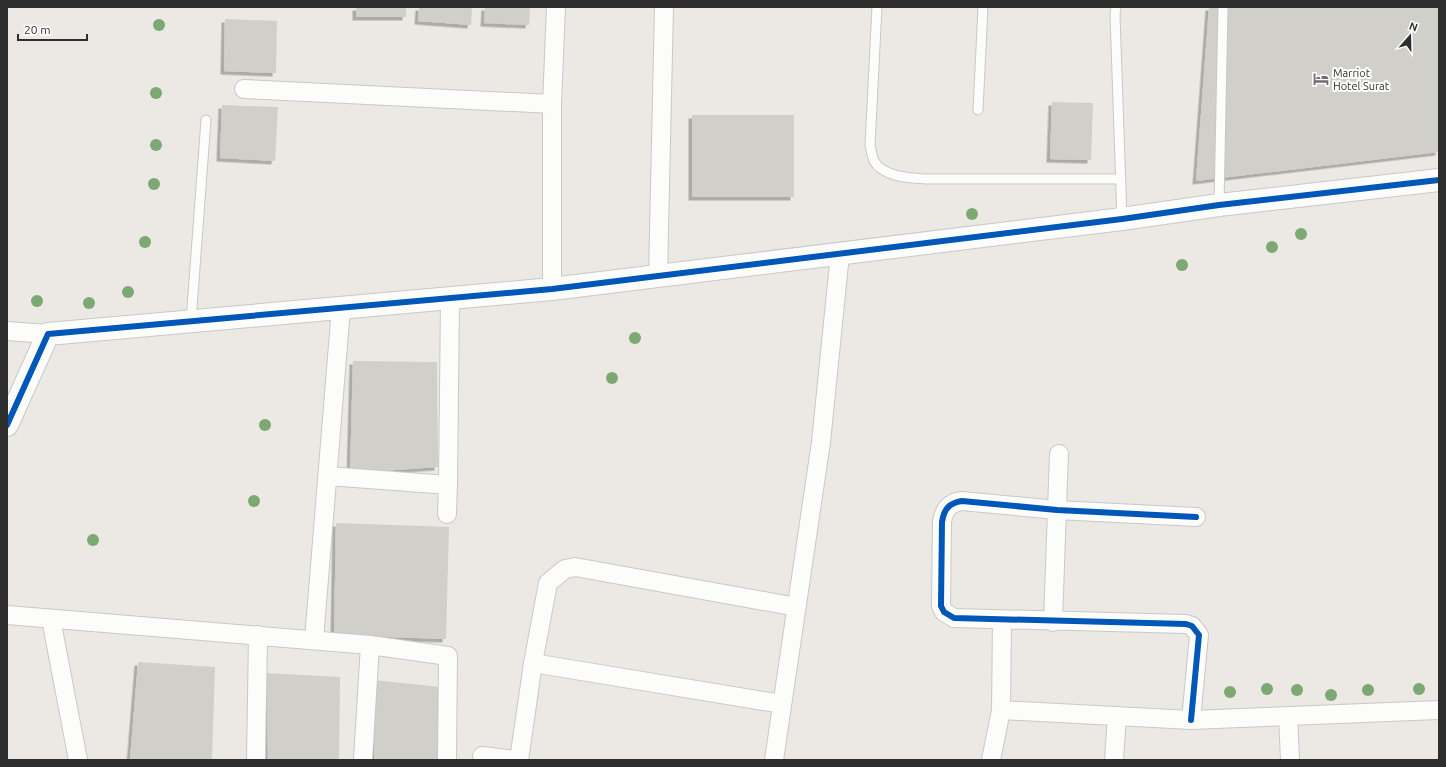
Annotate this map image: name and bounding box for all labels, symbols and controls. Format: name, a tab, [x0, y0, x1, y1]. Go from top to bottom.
scale bar	[18, 16, 87, 42]
north arrow	[1390, 16, 1430, 56]
text: N	[1408, 20, 1419, 34]
text: 20 m	[24, 23, 51, 36]
place label: Marriot Hotel Surat	[1333, 67, 1390, 92]
hotel icon: Marriot Hotel Surat	[1312, 70, 1330, 88]

